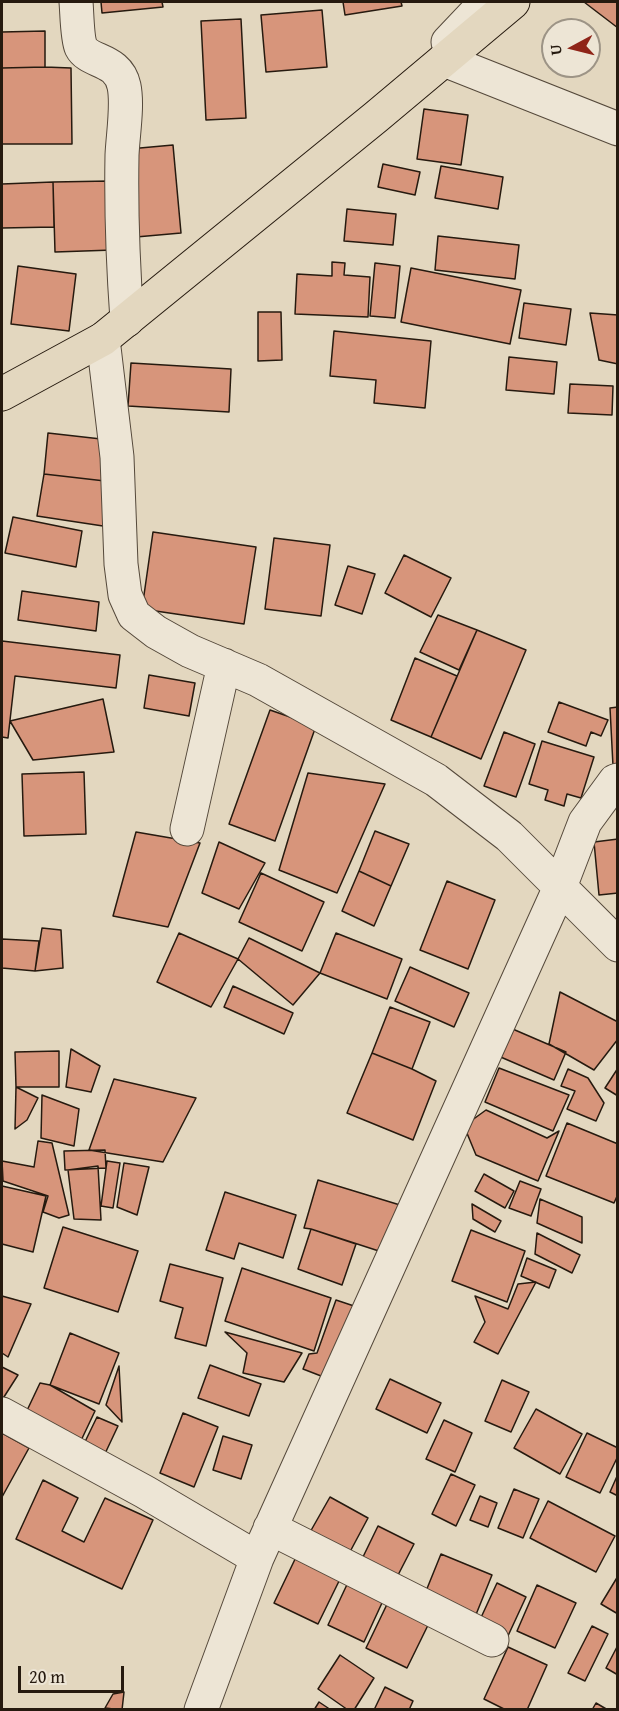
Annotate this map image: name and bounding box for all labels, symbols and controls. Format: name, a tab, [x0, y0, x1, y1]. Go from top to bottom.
north arrow	[541, 18, 601, 78]
text: U	[543, 43, 568, 57]
scale bar	[21, 1654, 128, 1692]
text: 20 m	[29, 1663, 65, 1690]

